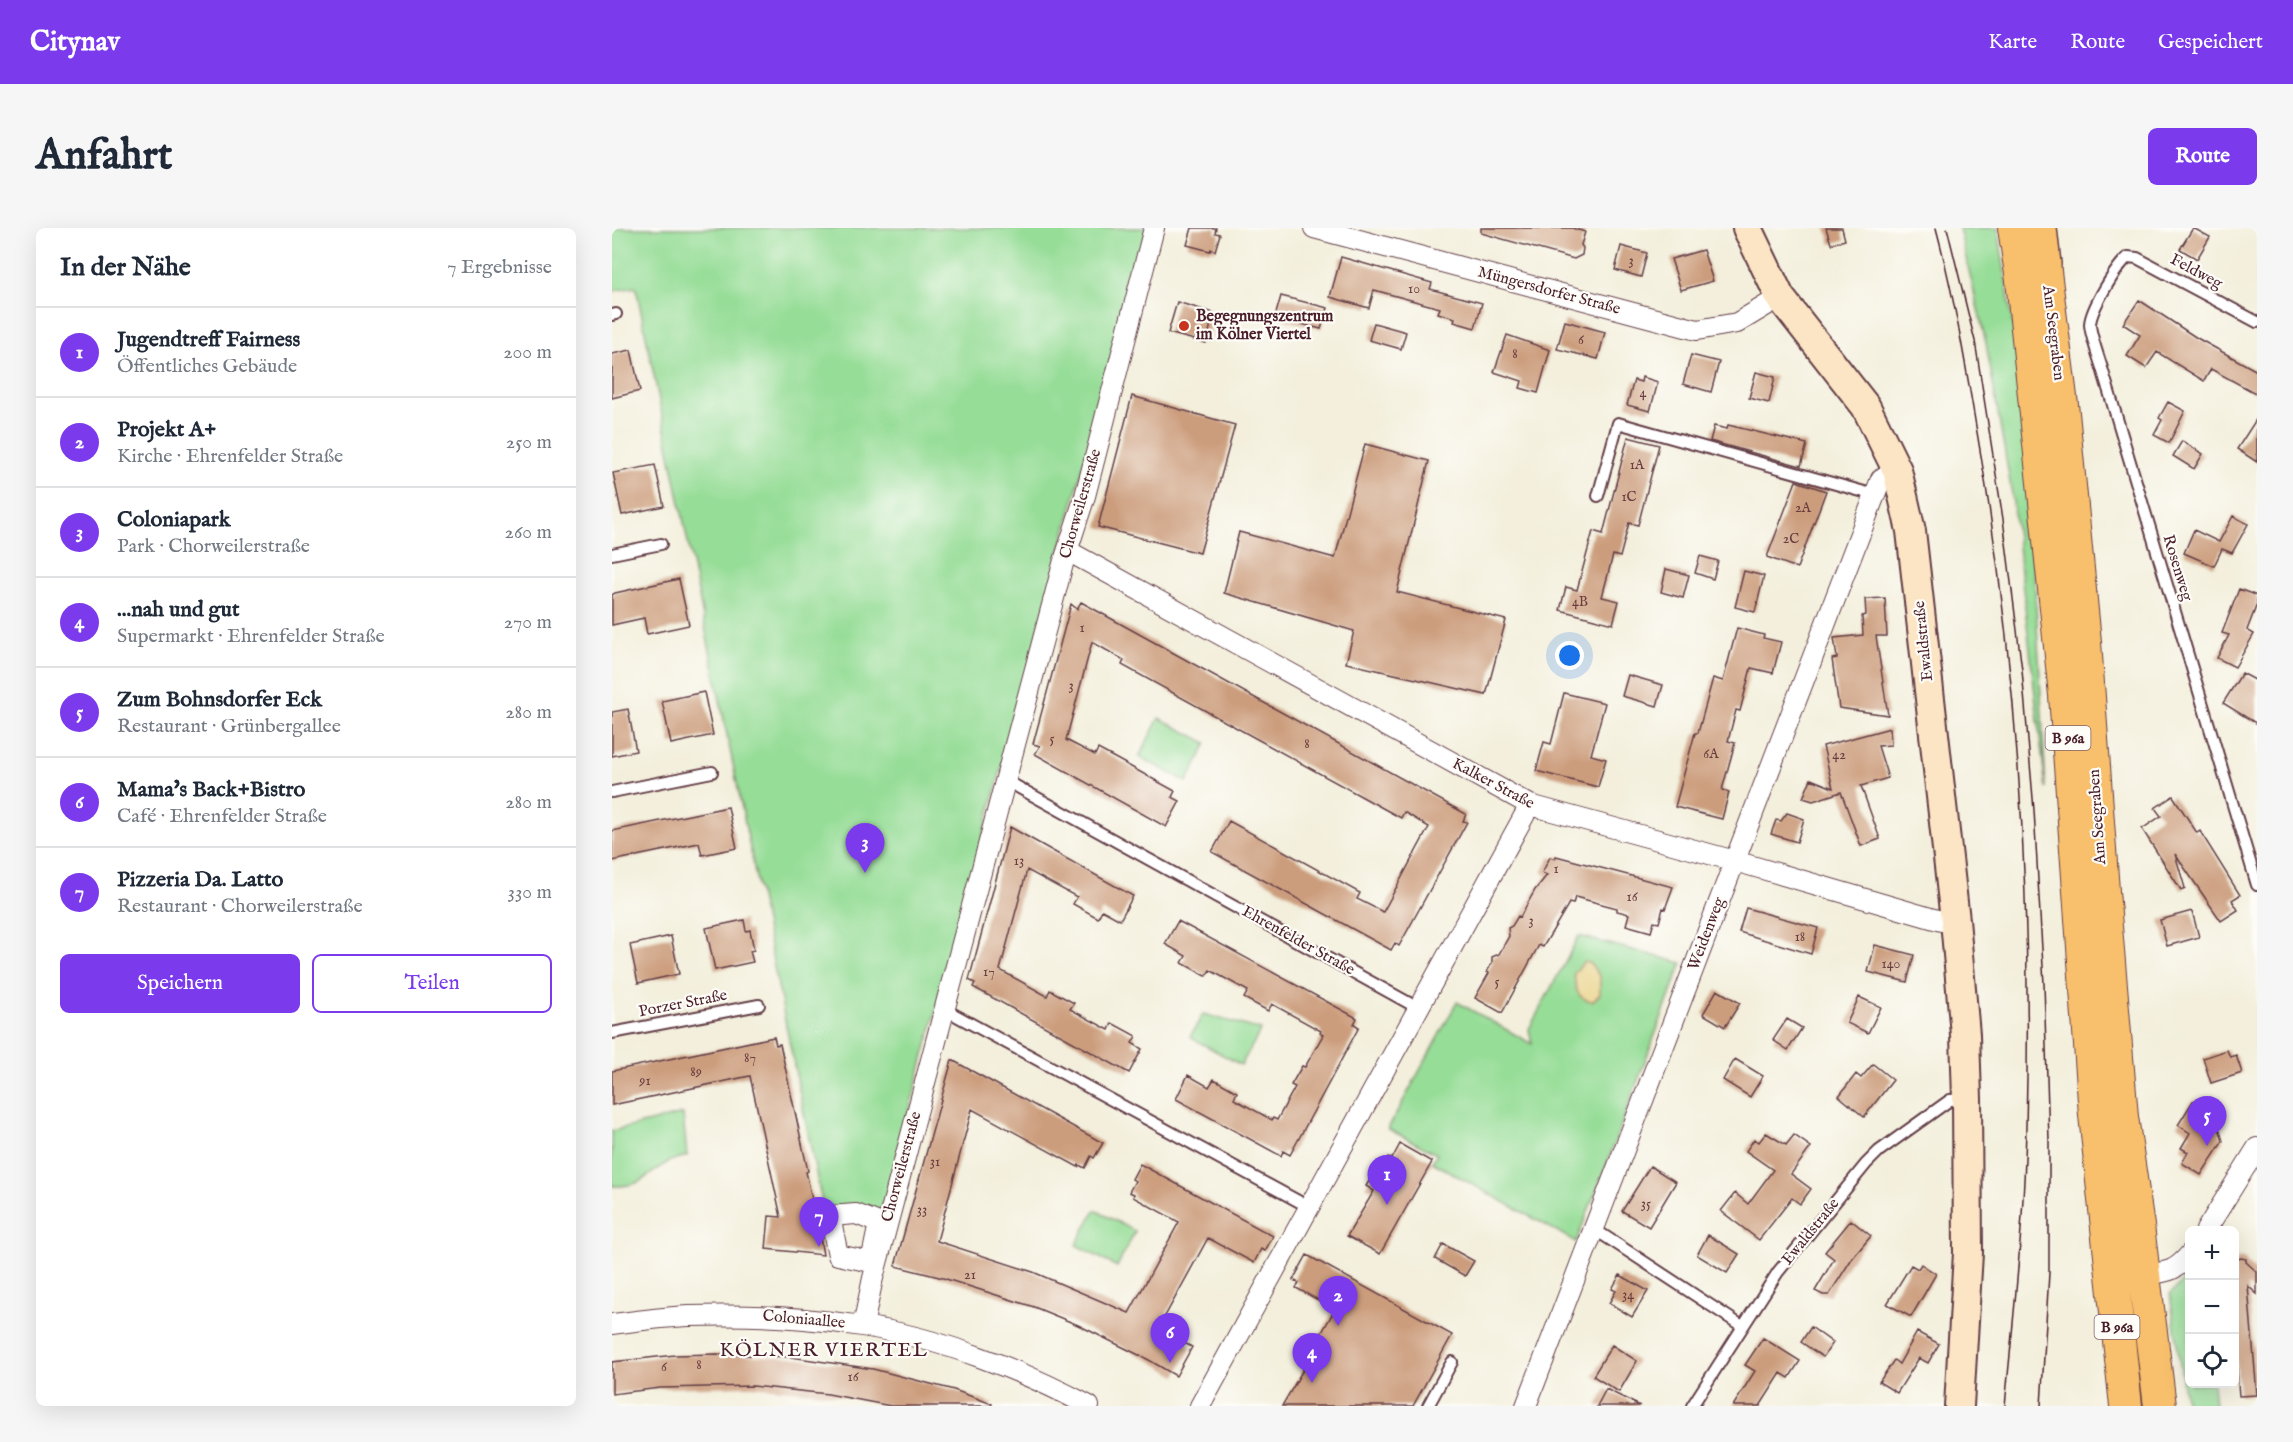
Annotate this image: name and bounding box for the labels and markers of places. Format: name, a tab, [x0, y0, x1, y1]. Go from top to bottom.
place label: Begegnungszentrum im Kölner Viertel	[1196, 307, 1334, 345]
marker: Begegnungszentrum im Kölner Viertel	[1177, 319, 1191, 333]
pin: 3	[846, 824, 884, 873]
pin: 5	[2188, 1096, 2226, 1146]
pin: 1	[1368, 1156, 1406, 1205]
pin: 7	[800, 1198, 838, 1247]
pin: 2	[1318, 1276, 1358, 1326]
pin: 6	[1150, 1314, 1190, 1363]
pin: 4	[1292, 1334, 1332, 1383]

